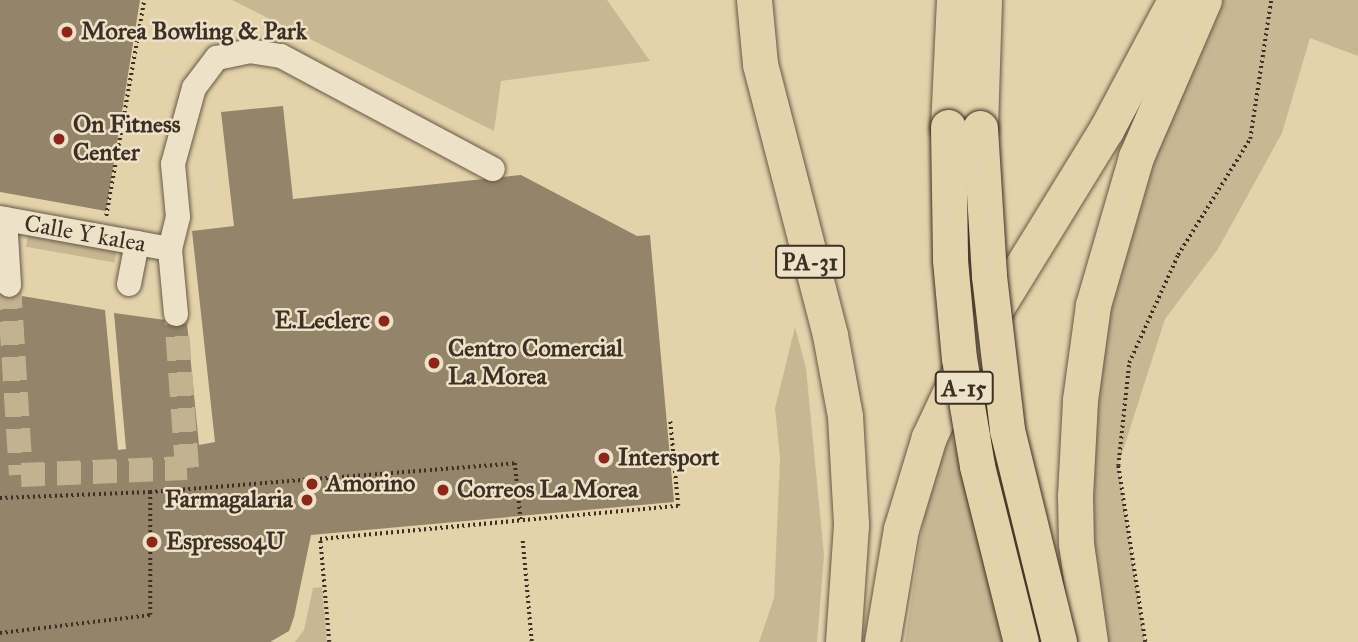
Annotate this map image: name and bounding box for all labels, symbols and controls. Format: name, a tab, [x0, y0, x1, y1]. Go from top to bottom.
place label: Morea Bowling & Park	[81, 18, 307, 46]
marker: Morea Bowling & Park	[59, 24, 75, 40]
place label: On Fitness Center	[73, 111, 181, 167]
marker: On Fitness Center	[51, 131, 67, 147]
street label: Calle Y kalea	[22, 209, 148, 259]
road number: PA-31	[775, 243, 845, 282]
place label: E.Leclerc	[275, 307, 370, 335]
marker: E.Leclerc	[376, 313, 392, 329]
place label: Centro Comercial La Morea	[448, 335, 623, 391]
marker: Centro Comercial La Morea	[426, 355, 442, 371]
road number: A-15	[934, 368, 994, 408]
place label: Intersport	[618, 444, 719, 472]
marker: Intersport	[596, 450, 612, 466]
place label: Amorino	[326, 470, 415, 498]
marker: Amorino	[304, 476, 320, 492]
place label: Correos La Morea	[457, 476, 638, 504]
marker: Correos La Morea	[435, 482, 451, 498]
place label: Farmagalaria	[165, 486, 293, 514]
marker: Farmagalaria	[299, 492, 315, 508]
place label: Espresso4U	[166, 528, 285, 556]
marker: Espresso4U	[144, 534, 160, 550]

